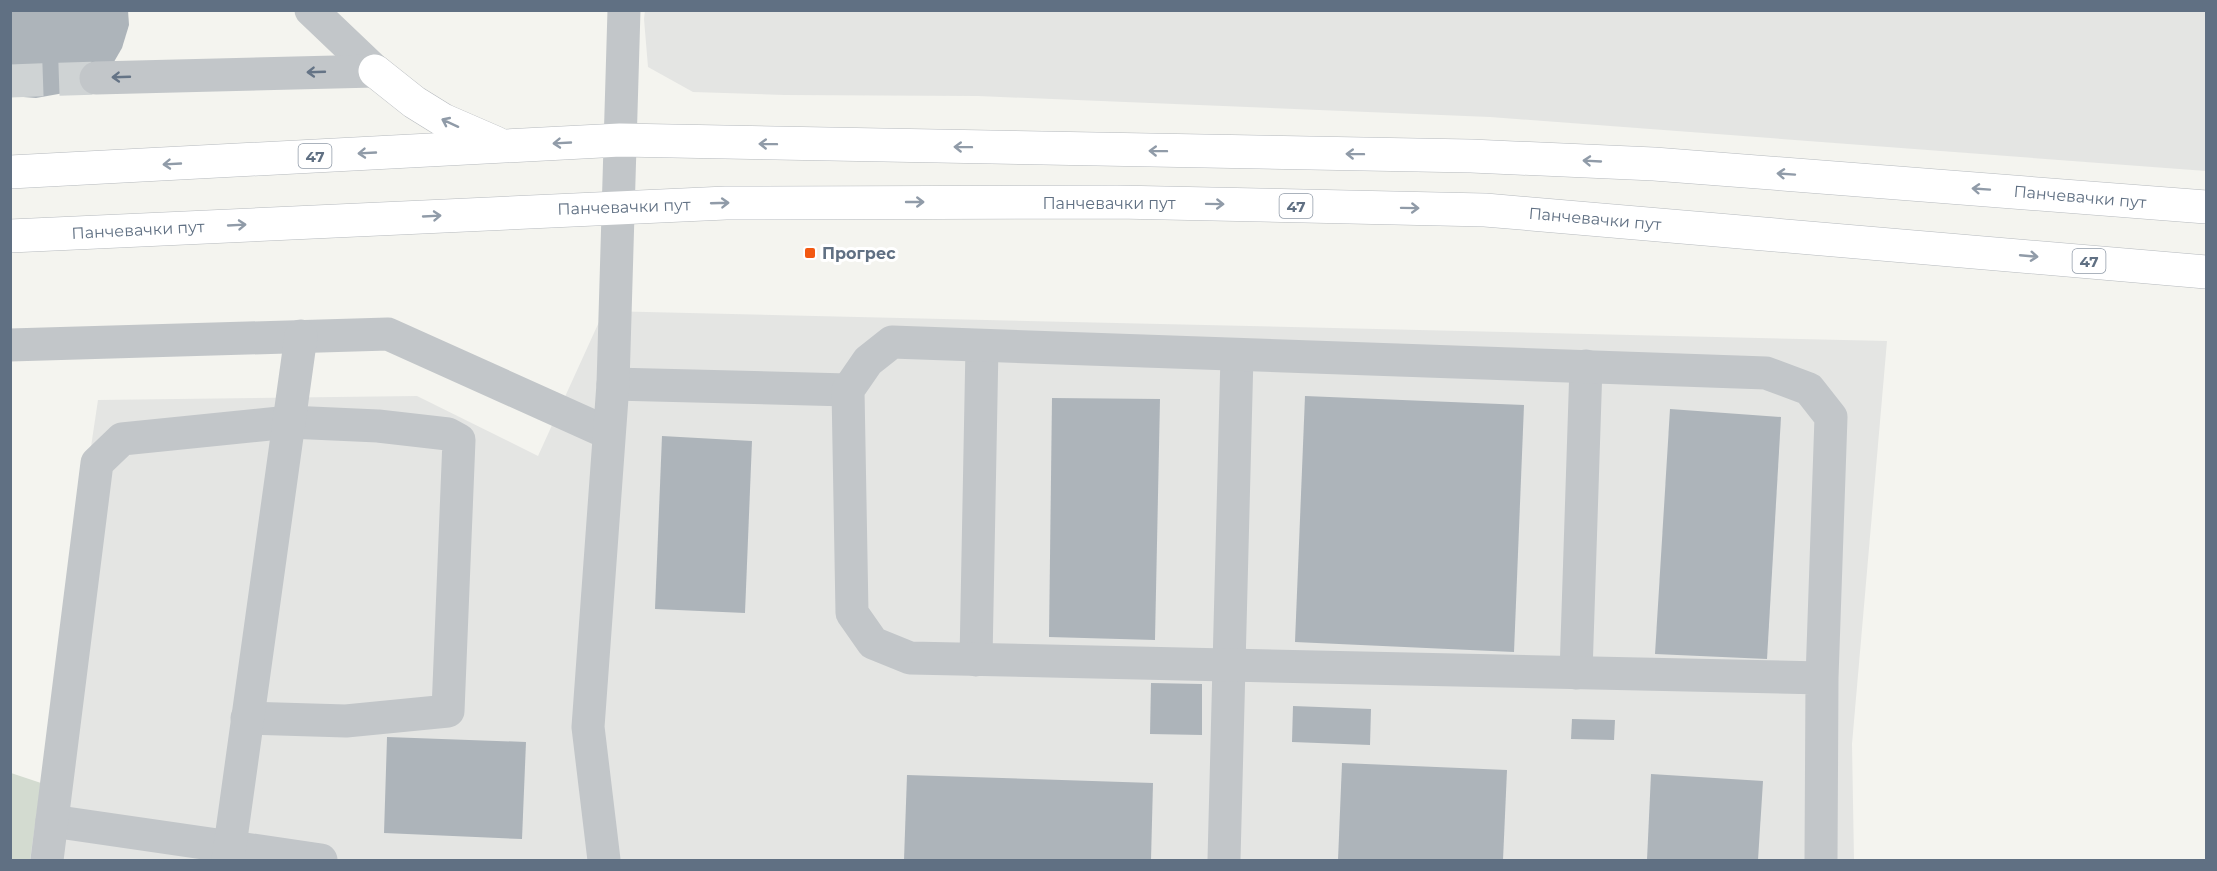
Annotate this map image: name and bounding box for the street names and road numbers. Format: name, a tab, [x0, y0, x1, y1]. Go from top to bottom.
road number: 47	[298, 144, 332, 168]
street label: Панчевачки пут	[2013, 182, 2148, 212]
street label: Панчевачки пут	[1042, 194, 1176, 213]
road number: 47	[1280, 194, 1312, 218]
street label: Панчевачки пут	[557, 195, 691, 219]
street label: Панчевачки пут	[1528, 204, 1663, 234]
street label: Панчевачки пут	[71, 217, 205, 243]
road number: 47	[2072, 249, 2106, 273]

